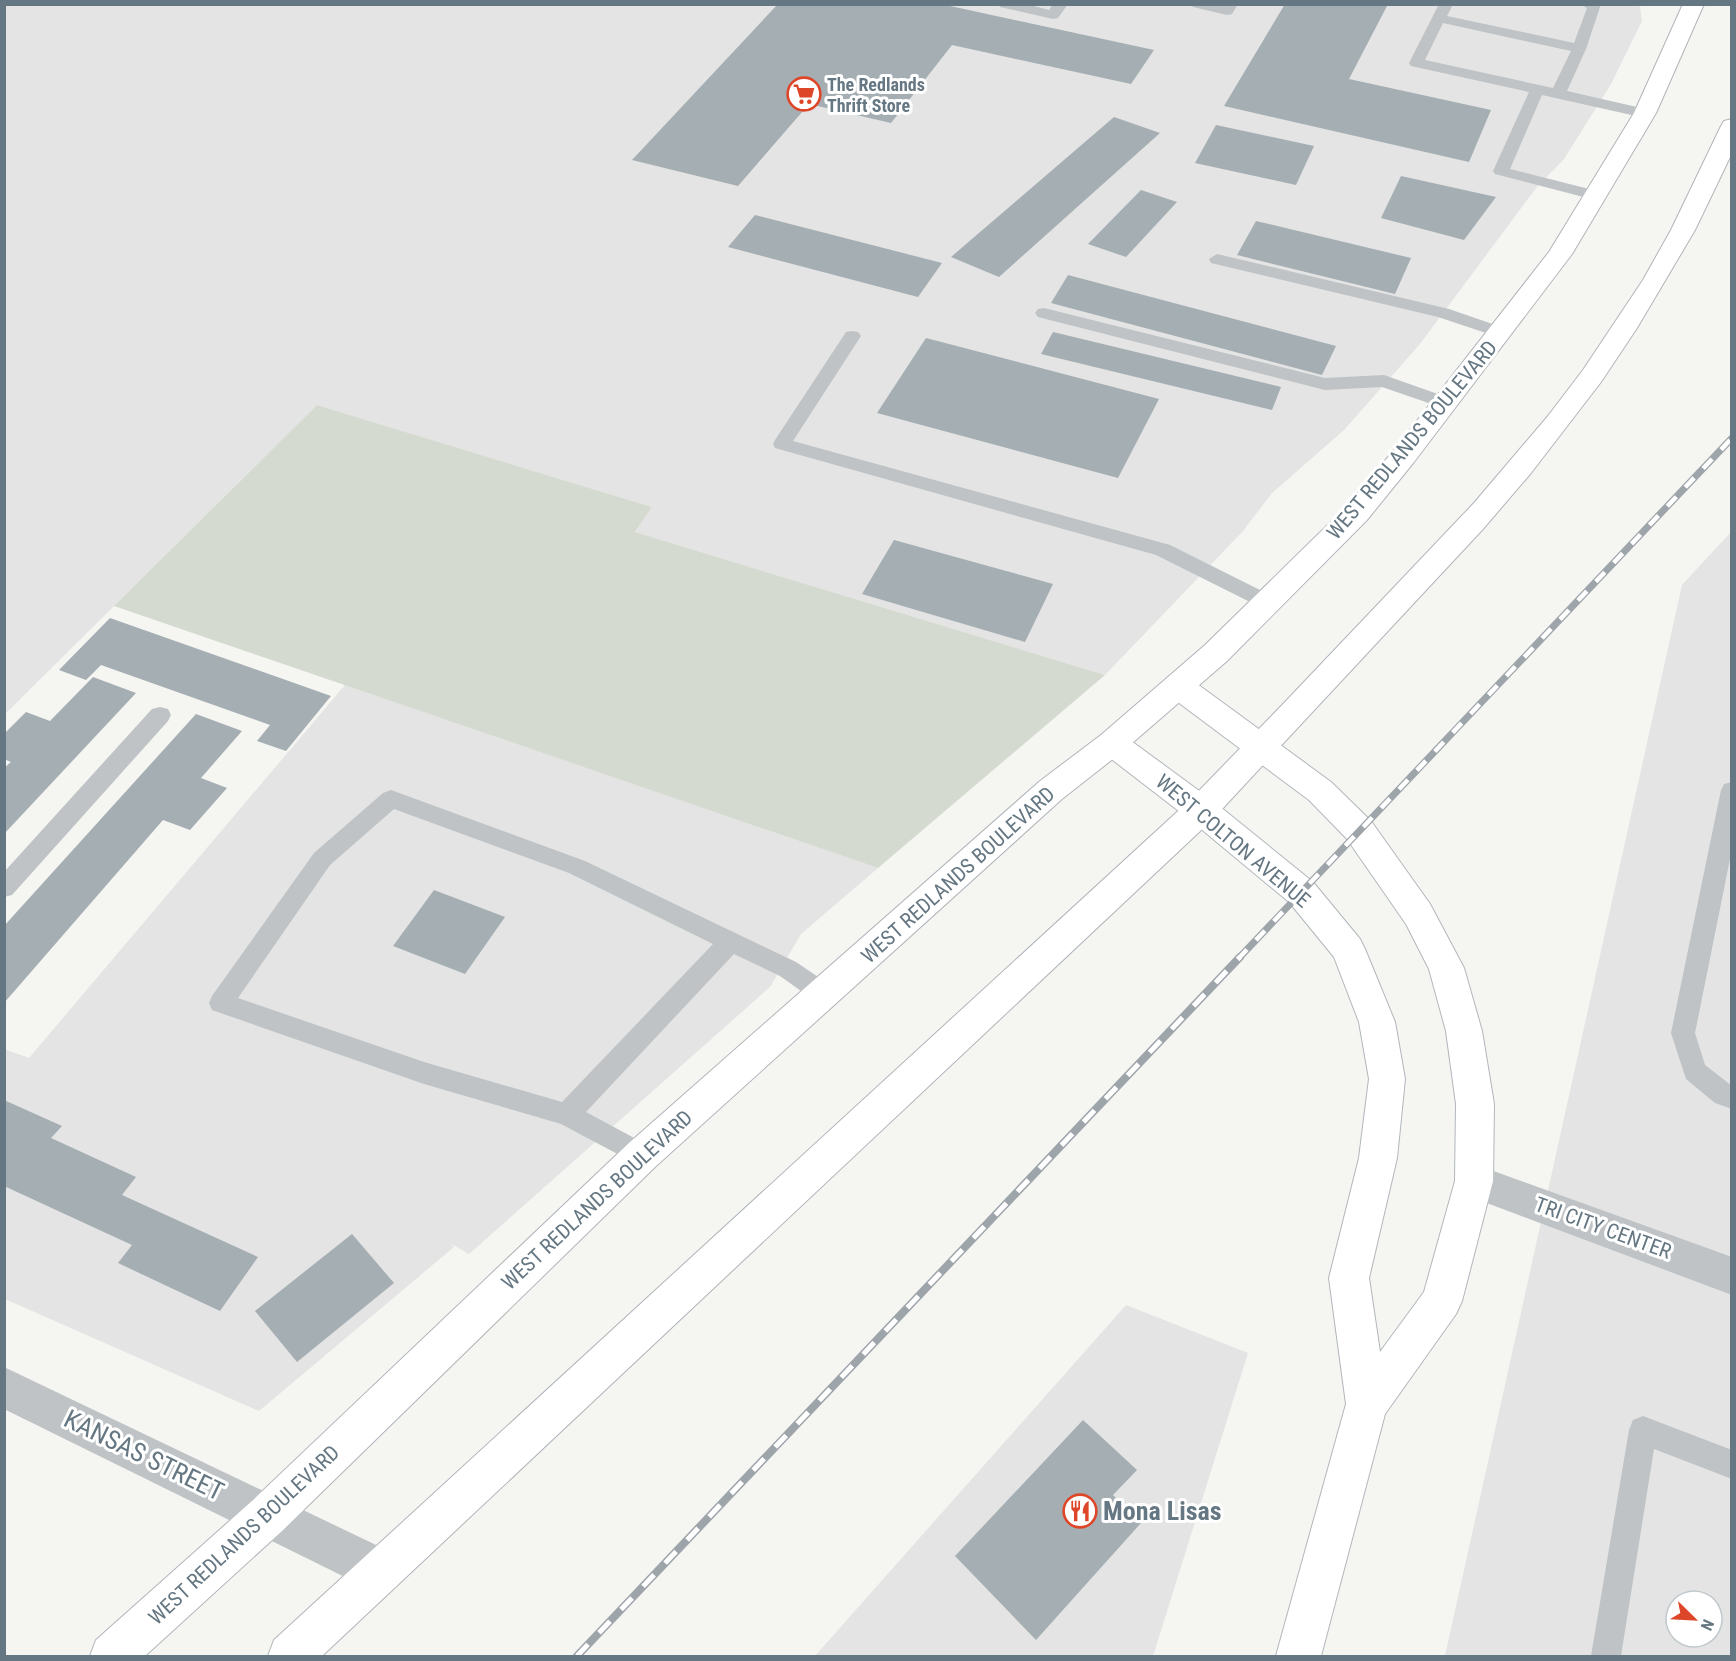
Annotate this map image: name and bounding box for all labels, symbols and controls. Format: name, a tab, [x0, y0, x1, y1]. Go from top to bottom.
place label: The Redlands Thrift Store	[827, 74, 925, 116]
supermarket icon: The Redlands Thrift Store	[786, 76, 822, 112]
street label: WEST REDLANDS BOULEVARD	[1322, 336, 1502, 544]
street label: WEST COLTON AVENUE	[1151, 769, 1315, 913]
street label: WEST REDLANDS BOULEVARD	[856, 782, 1060, 968]
street label: WEST REDLANDS BOULEVARD	[497, 1105, 697, 1295]
street label: TRI CITY CENTER	[1531, 1192, 1675, 1264]
street label: KANSAS STREET	[59, 1403, 229, 1507]
street label: WEST REDLANDS BOULEVARD	[144, 1440, 344, 1630]
restaurant icon: Mona Lisas	[1062, 1493, 1098, 1529]
place label: Mona Lisas	[1103, 1496, 1222, 1526]
north arrow	[1664, 1589, 1724, 1649]
text: N	[1697, 1617, 1718, 1633]

